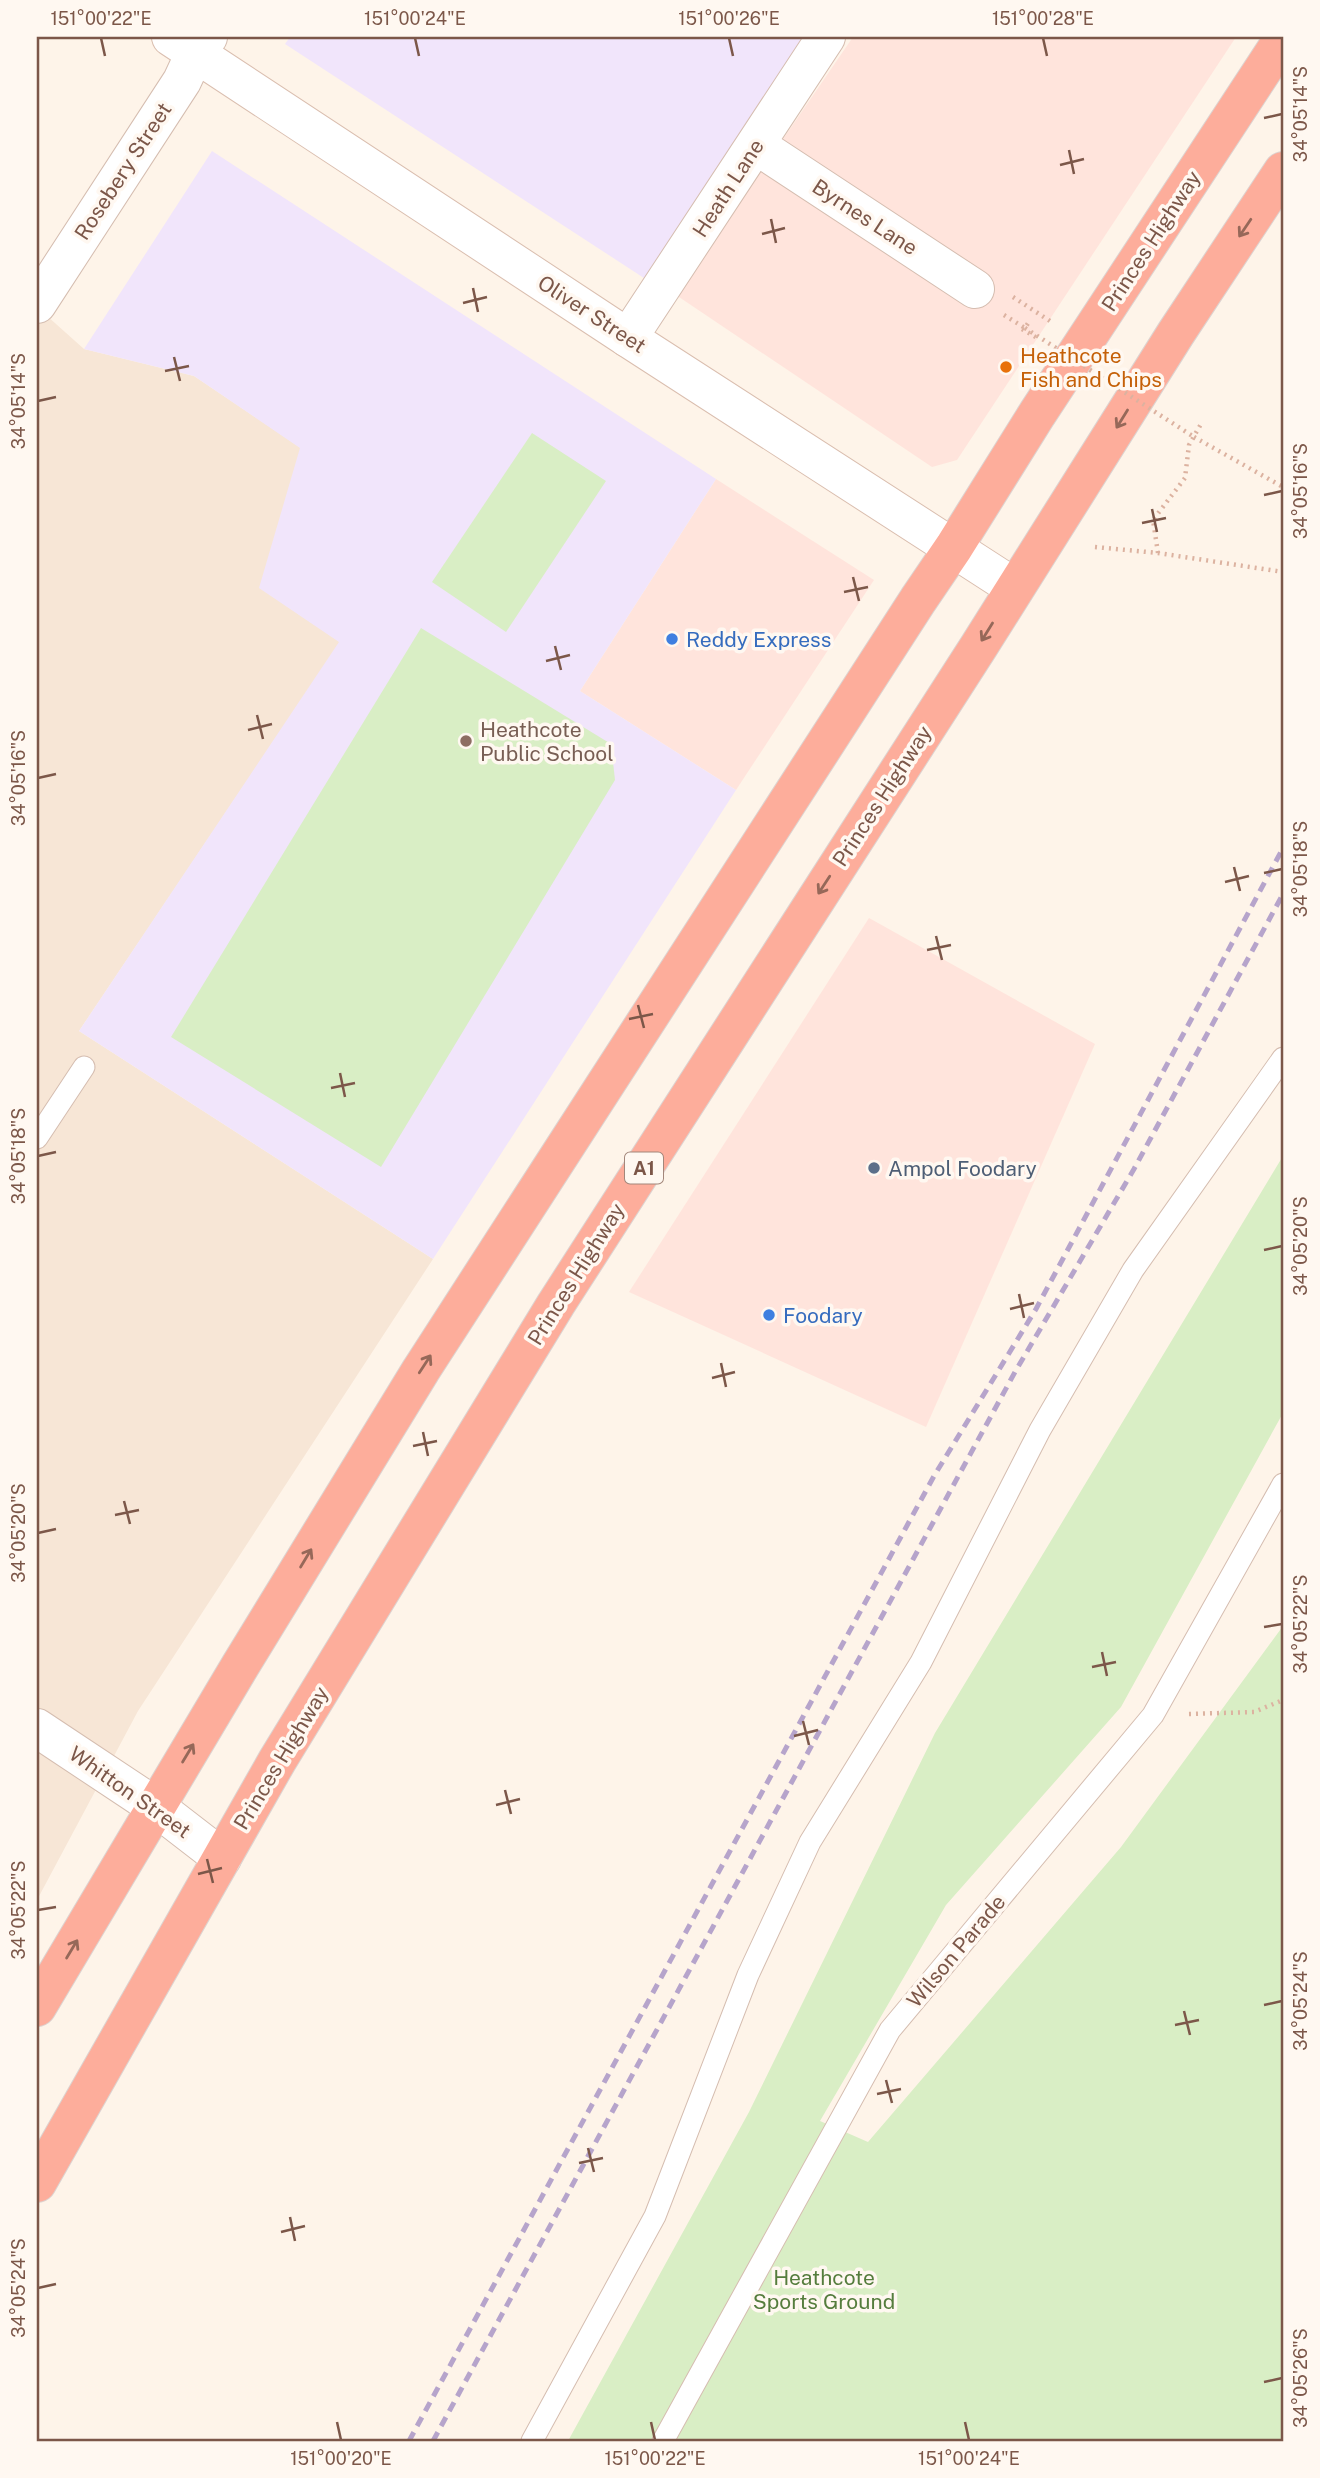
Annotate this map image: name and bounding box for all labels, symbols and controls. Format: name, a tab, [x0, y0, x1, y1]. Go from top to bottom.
text: 151°00'22"E	[50, 8, 152, 29]
text: 151°00'24"E	[364, 8, 466, 29]
text: 151°00'26"E	[678, 8, 780, 29]
text: 151°00'28"E	[992, 8, 1094, 29]
text: 34°05'14"S	[1290, 66, 1311, 162]
street label: Rosebery Street	[69, 98, 177, 244]
street label: Heath Lane	[687, 134, 769, 242]
street label: Princes Highway	[1096, 166, 1206, 316]
street label: Byrnes Lane	[808, 174, 922, 260]
one-way arrow	[1238, 218, 1253, 237]
street label: Oliver Street	[533, 270, 651, 358]
place label: Heathcote Fish and Chips	[1020, 343, 1162, 392]
text: 34°05'14"S	[8, 353, 29, 449]
marker: Heathcote Fish and Chips	[998, 359, 1014, 375]
one-way arrow	[1114, 409, 1128, 429]
text: 34°05'16"S	[1290, 443, 1311, 539]
one-way arrow	[980, 622, 994, 642]
place label: Reddy Express	[686, 627, 831, 652]
marker: Reddy Express	[664, 631, 680, 647]
place label: Heathcote Public School	[480, 717, 614, 766]
street label: Princes Highway	[827, 721, 937, 871]
text: 34°05'16"S	[8, 730, 29, 826]
marker: Heathcote Public School	[458, 733, 474, 749]
text: 34°05'18"S	[1290, 821, 1311, 917]
one-way arrow	[817, 875, 831, 895]
text: 34°05'18"S	[8, 1108, 29, 1204]
road number: A1	[625, 1152, 663, 1184]
place label: Ampol Foodary	[888, 1156, 1037, 1181]
marker: Ampol Foodary	[866, 1160, 882, 1176]
text: 34°05'20"S	[1290, 1196, 1311, 1296]
street label: Princes Highway	[522, 1198, 630, 1350]
place label: Foodary	[783, 1303, 863, 1328]
marker: Foodary	[761, 1307, 777, 1323]
one-way arrow	[418, 1355, 432, 1375]
text: 34°05'20"S	[8, 1483, 29, 1583]
one-way arrow	[299, 1549, 313, 1569]
text: 34°05'22"S	[1290, 1574, 1311, 1674]
street label: Princes Highway	[228, 1682, 334, 1834]
street label: Whitton Street	[64, 1741, 196, 1843]
one-way arrow	[181, 1744, 195, 1764]
text: 34°05'22"S	[8, 1860, 29, 1960]
street label: Wilson Parade	[901, 1889, 1011, 2013]
one-way arrow	[65, 1939, 79, 1959]
text: 34°05'24"S	[1290, 1951, 1311, 2051]
text: 34°05'24"S	[8, 2238, 29, 2338]
park label: Heathcote Sports Ground	[753, 2265, 895, 2314]
text: 34°05'26"S	[1290, 2328, 1311, 2428]
text: 151°00'20"E	[290, 2448, 392, 2469]
text: 151°00'22"E	[604, 2448, 706, 2469]
text: 151°00'24"E	[918, 2448, 1020, 2469]

